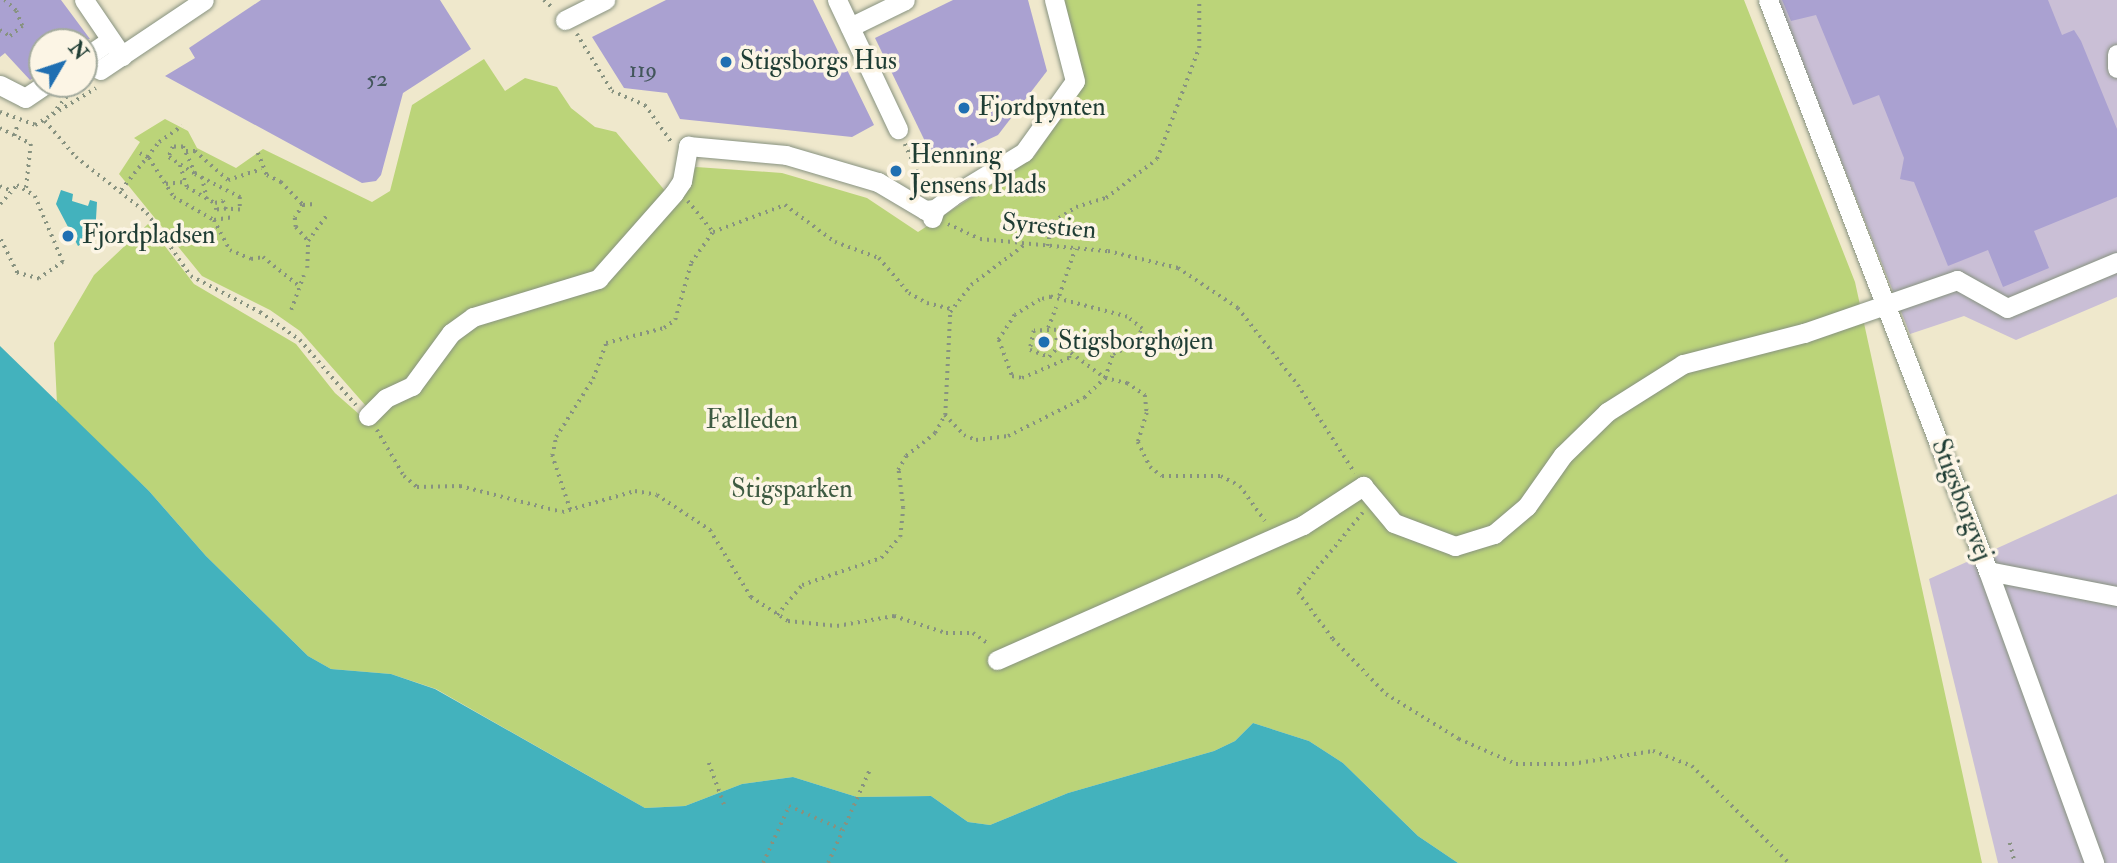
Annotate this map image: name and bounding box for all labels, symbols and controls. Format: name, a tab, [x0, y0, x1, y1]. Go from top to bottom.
north arrow	[28, 28, 98, 98]
text: N	[63, 37, 92, 65]
place label: Stigsborgs Hus	[740, 46, 897, 78]
marker: Stigsborgs Hus	[718, 54, 734, 70]
house number: 119	[629, 56, 657, 84]
house number: 52	[366, 65, 388, 93]
place label: Fjordpynten	[978, 92, 1106, 124]
marker: Fjordpynten	[956, 100, 972, 116]
place label: Henning Jensens Plads	[910, 140, 1046, 202]
marker: Henning Jensens Plads	[888, 163, 904, 179]
street label: Syrestien	[1001, 207, 1097, 247]
place label: Fjordpladsen	[82, 220, 215, 252]
marker: Fjordpladsen	[60, 228, 76, 244]
place label: Stigsborghøjen	[1058, 326, 1214, 358]
marker: Stigsborghøjen	[1036, 334, 1052, 350]
park label: Fælleden	[706, 405, 798, 437]
street label: Stigsborgvej	[1924, 435, 1998, 565]
park label: Stigsparken	[731, 474, 853, 506]

